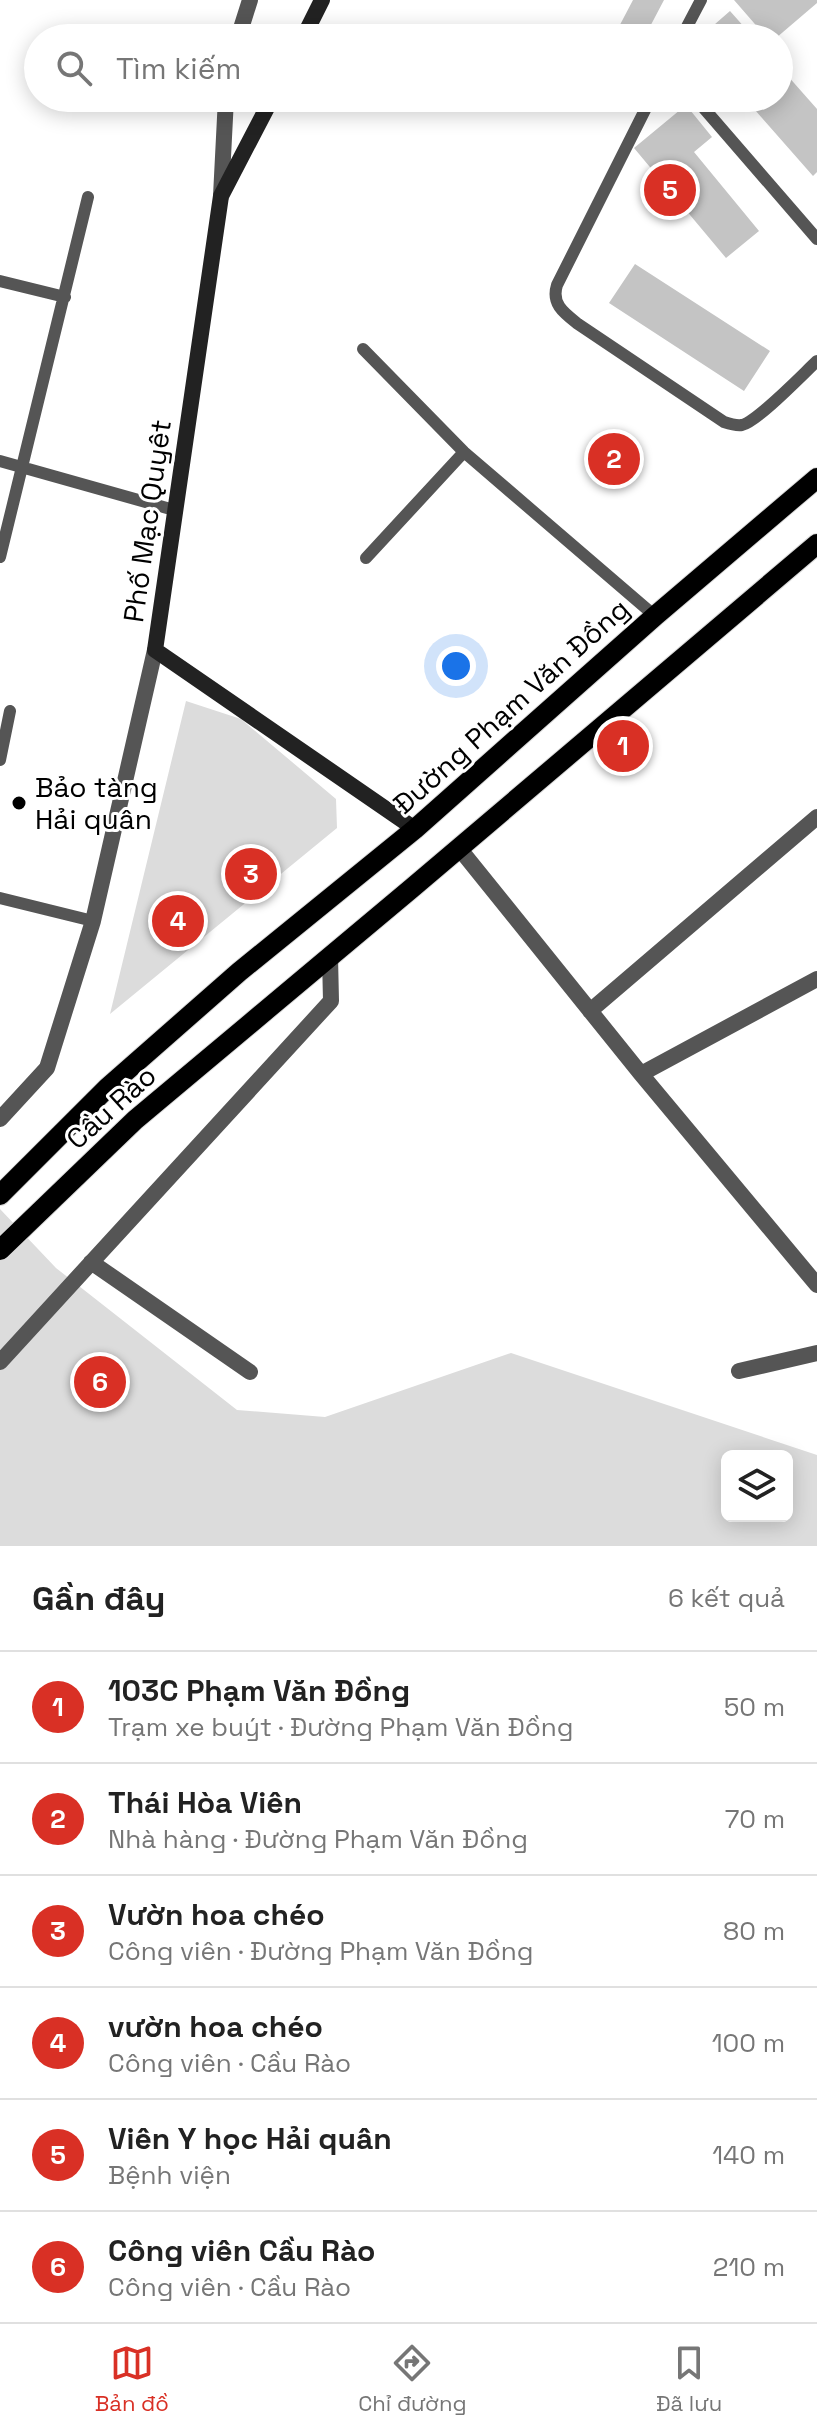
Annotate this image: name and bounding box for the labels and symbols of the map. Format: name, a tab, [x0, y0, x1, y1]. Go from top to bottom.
pin: 5	[644, 160, 696, 220]
street label: Phố Mạc Quyêt	[115, 417, 179, 625]
pin: 2	[588, 429, 640, 489]
street label: Đường Phạm Văn Đồng	[386, 591, 636, 821]
your location	[436, 646, 476, 686]
pin: 1	[597, 716, 649, 776]
place label: Bảo tàng Hải quân	[35, 769, 158, 837]
marker: Bảo tàng Hải quân	[10, 794, 28, 812]
pin: 3	[225, 844, 277, 904]
pin: 4	[152, 891, 204, 951]
street label: Cầu Rào	[59, 1057, 163, 1157]
pin: 6	[74, 1352, 126, 1412]

